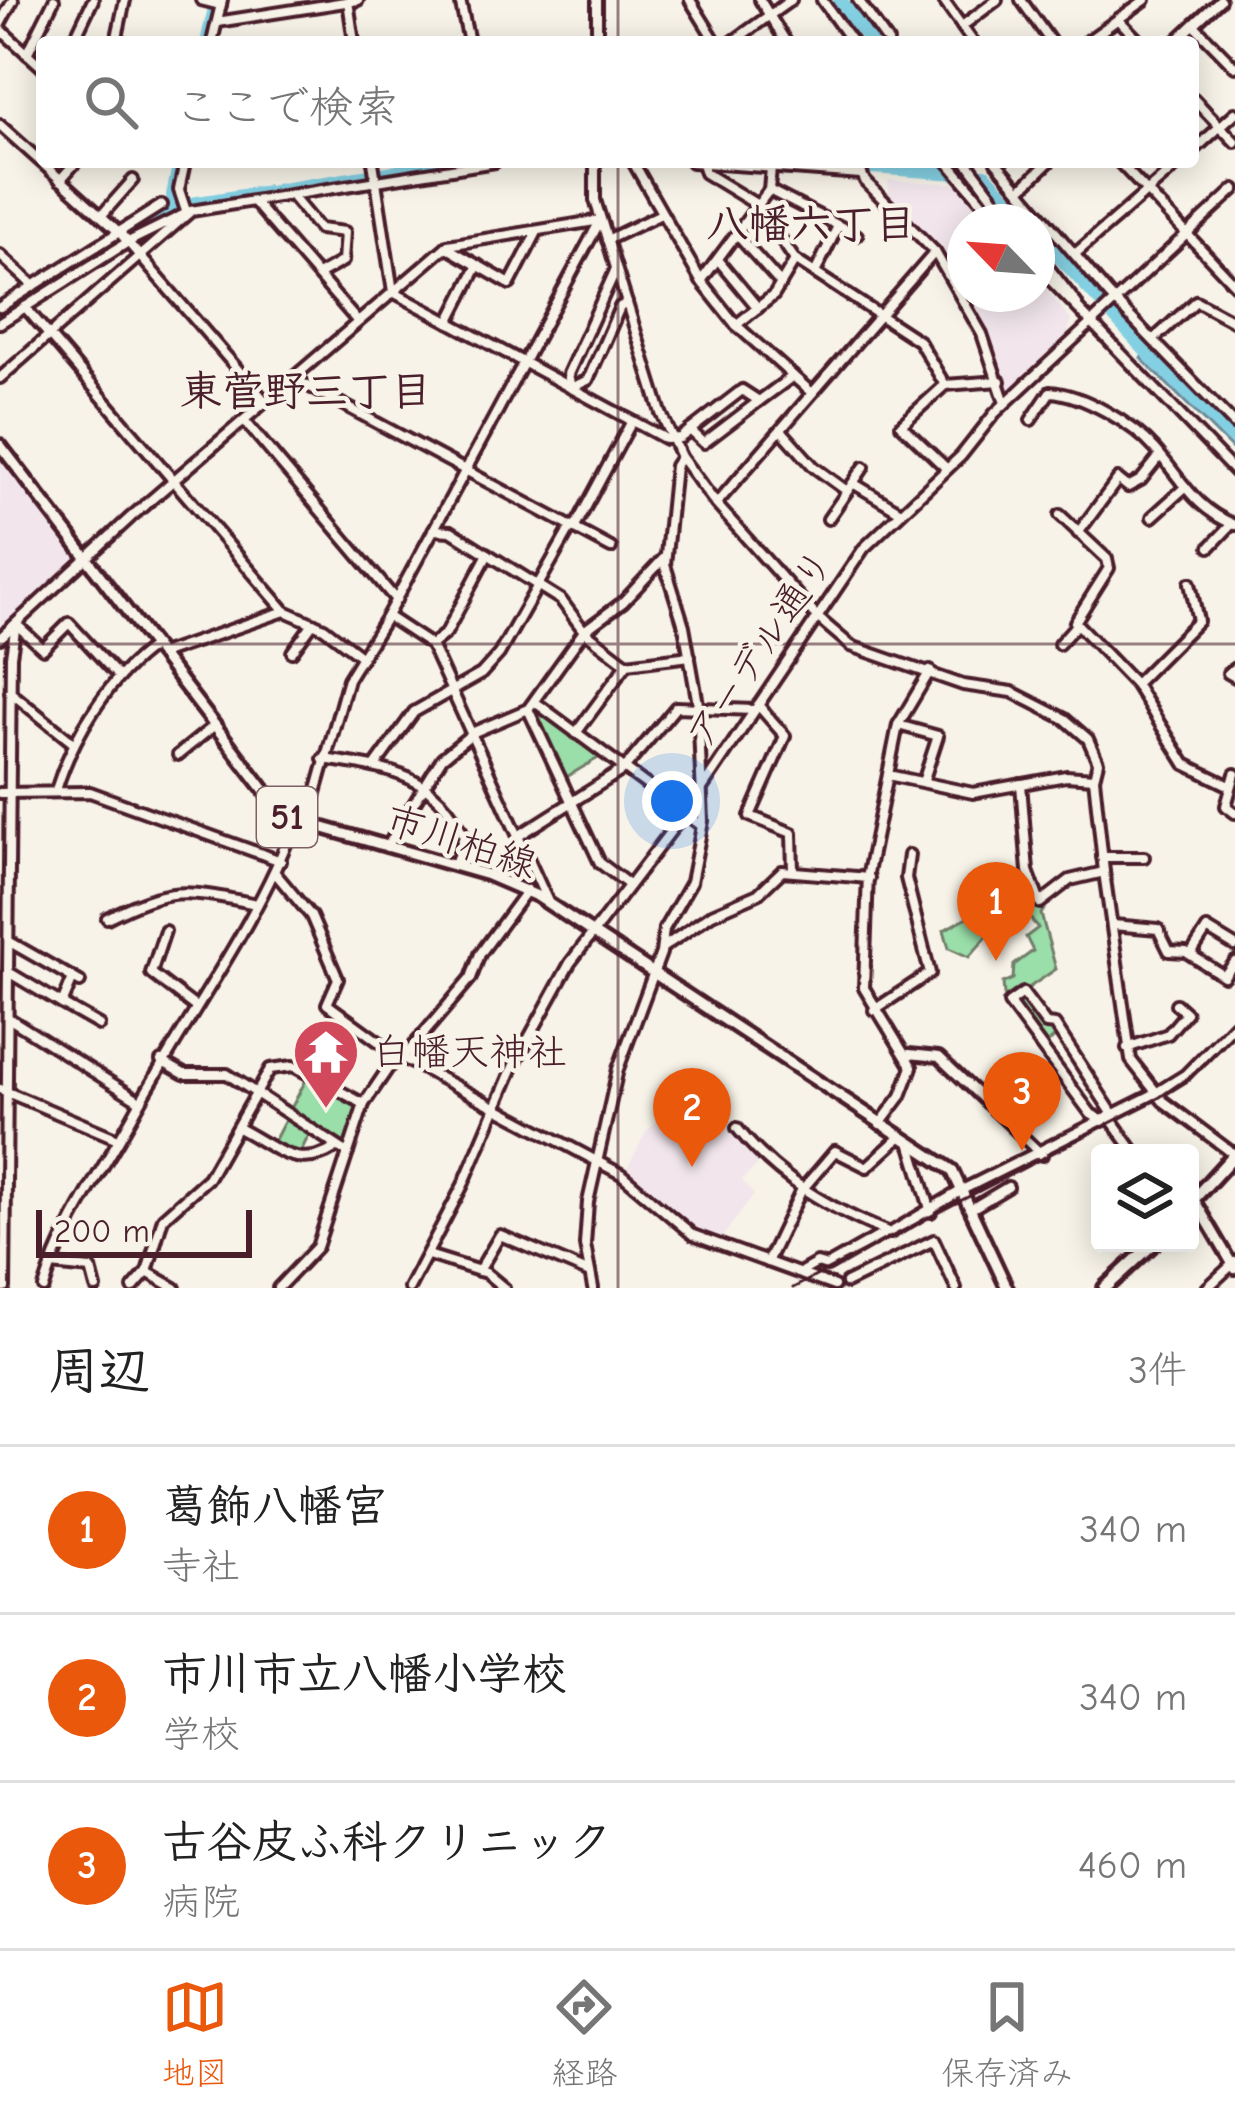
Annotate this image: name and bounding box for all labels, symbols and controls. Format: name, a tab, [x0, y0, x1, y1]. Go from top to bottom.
search box	[36, 36, 1199, 168]
icon: search	[78, 69, 144, 135]
text: ここで検索	[174, 81, 399, 133]
district label: 八幡六丁目	[706, 200, 916, 249]
north arrow	[947, 204, 1055, 312]
district label: 東菅野三丁目	[180, 367, 432, 416]
street label: アーデル通り	[677, 541, 843, 757]
your location	[642, 771, 702, 831]
road number: 51	[257, 787, 317, 847]
street label: 市川柏線	[380, 796, 542, 888]
pin: 1	[957, 862, 1035, 961]
temple icon: 白幡天神社	[291, 1017, 361, 1111]
place label: 白幡天神社	[372, 1030, 567, 1075]
pin: 3	[983, 1052, 1061, 1151]
pin: 2	[653, 1068, 731, 1167]
map controls	[1091, 1144, 1199, 1252]
button: layers	[1091, 1144, 1199, 1252]
scale bar	[36, 1204, 252, 1257]
text: 200 m	[54, 1212, 150, 1250]
text: 周辺	[48, 1342, 150, 1401]
text: 3件	[1128, 1348, 1187, 1393]
text: 葛飾八幡宮	[162, 1480, 387, 1532]
text: 1	[79, 1507, 95, 1552]
text: 340 m	[1079, 1507, 1187, 1552]
text: 寺社	[162, 1544, 240, 1589]
text: 市川市立八幡小学校	[162, 1648, 567, 1700]
text: 2	[77, 1675, 97, 1720]
text: 340 m	[1079, 1675, 1187, 1720]
text: 学校	[162, 1712, 240, 1757]
text: 古谷皮ふ科クリニック	[162, 1816, 612, 1868]
text: 3	[77, 1843, 97, 1888]
text: 460 m	[1078, 1843, 1187, 1888]
text: 病院	[162, 1880, 240, 1925]
tab: 地図	[162, 1974, 228, 2094]
tab: 経路	[551, 1974, 617, 2094]
tab: 保存済み	[941, 1974, 1073, 2094]

